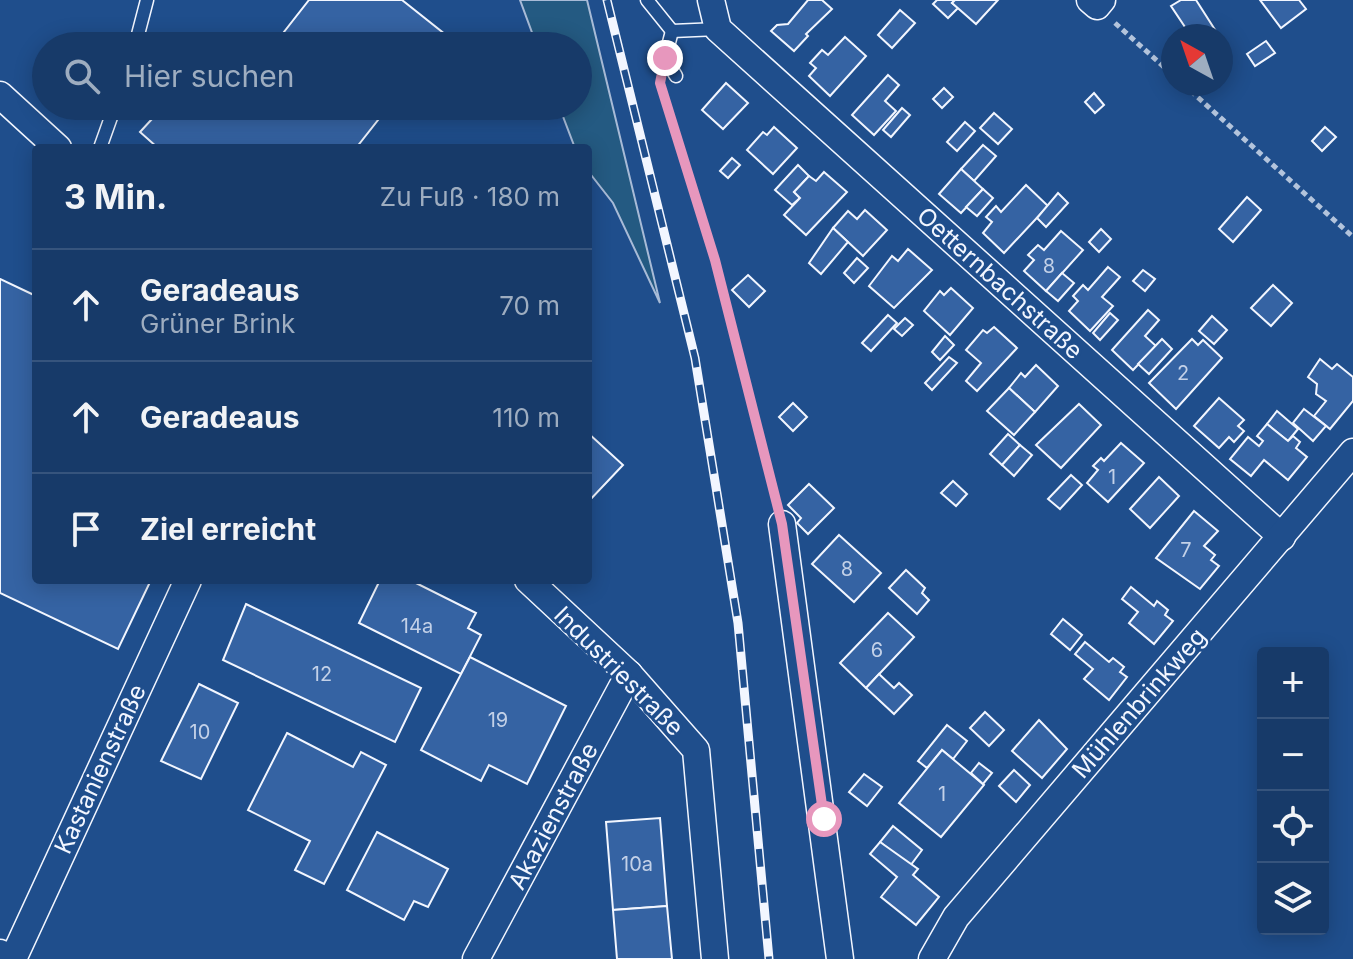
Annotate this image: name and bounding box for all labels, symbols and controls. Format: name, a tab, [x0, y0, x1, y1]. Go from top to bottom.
north arrow	[1161, 24, 1233, 96]
search box	[32, 32, 592, 120]
route end	[647, 40, 683, 76]
icon: search	[60, 54, 104, 98]
text: Hier suchen	[124, 58, 294, 94]
text: 3 Min.	[64, 176, 167, 217]
text: Zu Fuß · 180 m	[380, 181, 560, 212]
street label: Oetternbachstraße	[911, 201, 1089, 365]
house number: 8	[1043, 254, 1055, 278]
text: Geradeaus	[140, 272, 300, 308]
icon: ahead	[64, 283, 108, 327]
text: 70 m	[499, 290, 560, 321]
text: Grüner Brink	[140, 308, 295, 339]
house number: 2	[1177, 361, 1189, 385]
icon: ahead	[64, 395, 108, 439]
text: Geradeaus	[140, 399, 300, 435]
text: 110 m	[492, 402, 560, 433]
house number: 1	[1108, 465, 1116, 489]
icon: arrive	[64, 507, 108, 551]
text: Ziel erreicht	[140, 511, 316, 547]
house number: 7	[1180, 538, 1192, 562]
house number: 8	[841, 557, 853, 581]
street label: Industriestraße	[548, 600, 690, 742]
house number: 14a	[401, 614, 433, 638]
street label: Mühlenbrinkweg	[1066, 622, 1212, 784]
house number: 6	[871, 638, 883, 662]
map controls	[1257, 647, 1329, 935]
button: +	[1257, 647, 1329, 719]
house number: 12	[312, 662, 332, 686]
street label: Kastanienstraße	[48, 680, 152, 858]
house number: 19	[488, 708, 508, 732]
button: −	[1257, 719, 1329, 791]
house number: 10	[190, 720, 210, 744]
street label: Akazienstraße	[502, 738, 604, 894]
house number: 1	[938, 782, 946, 806]
button: locate	[1257, 791, 1329, 863]
route start	[806, 801, 842, 837]
house number: 10a	[621, 852, 653, 876]
button: layers	[1257, 863, 1329, 935]

